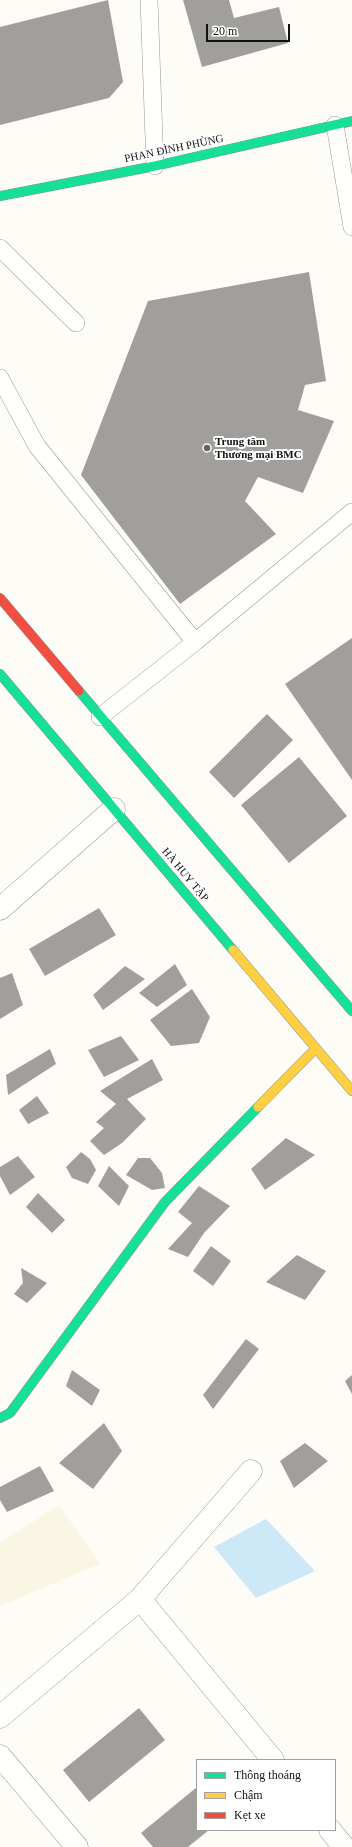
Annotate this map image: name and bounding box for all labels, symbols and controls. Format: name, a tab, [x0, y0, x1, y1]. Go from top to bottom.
scale bar	[208, 16, 292, 42]
text: 20 m	[213, 24, 237, 38]
street label: PHAN ĐÌNH PHÙNG	[123, 132, 225, 166]
place label: Trung tâm Thương mại BMC	[215, 435, 302, 461]
marker: Trung tâm Thương mại BMC	[202, 443, 212, 453]
street label: HÀ HUY TẬP	[159, 845, 211, 905]
legend	[196, 1759, 336, 1831]
text: Thông thoáng	[234, 1768, 301, 1782]
text: Chậm	[234, 1788, 263, 1802]
text: Kẹt xe	[234, 1808, 266, 1822]

